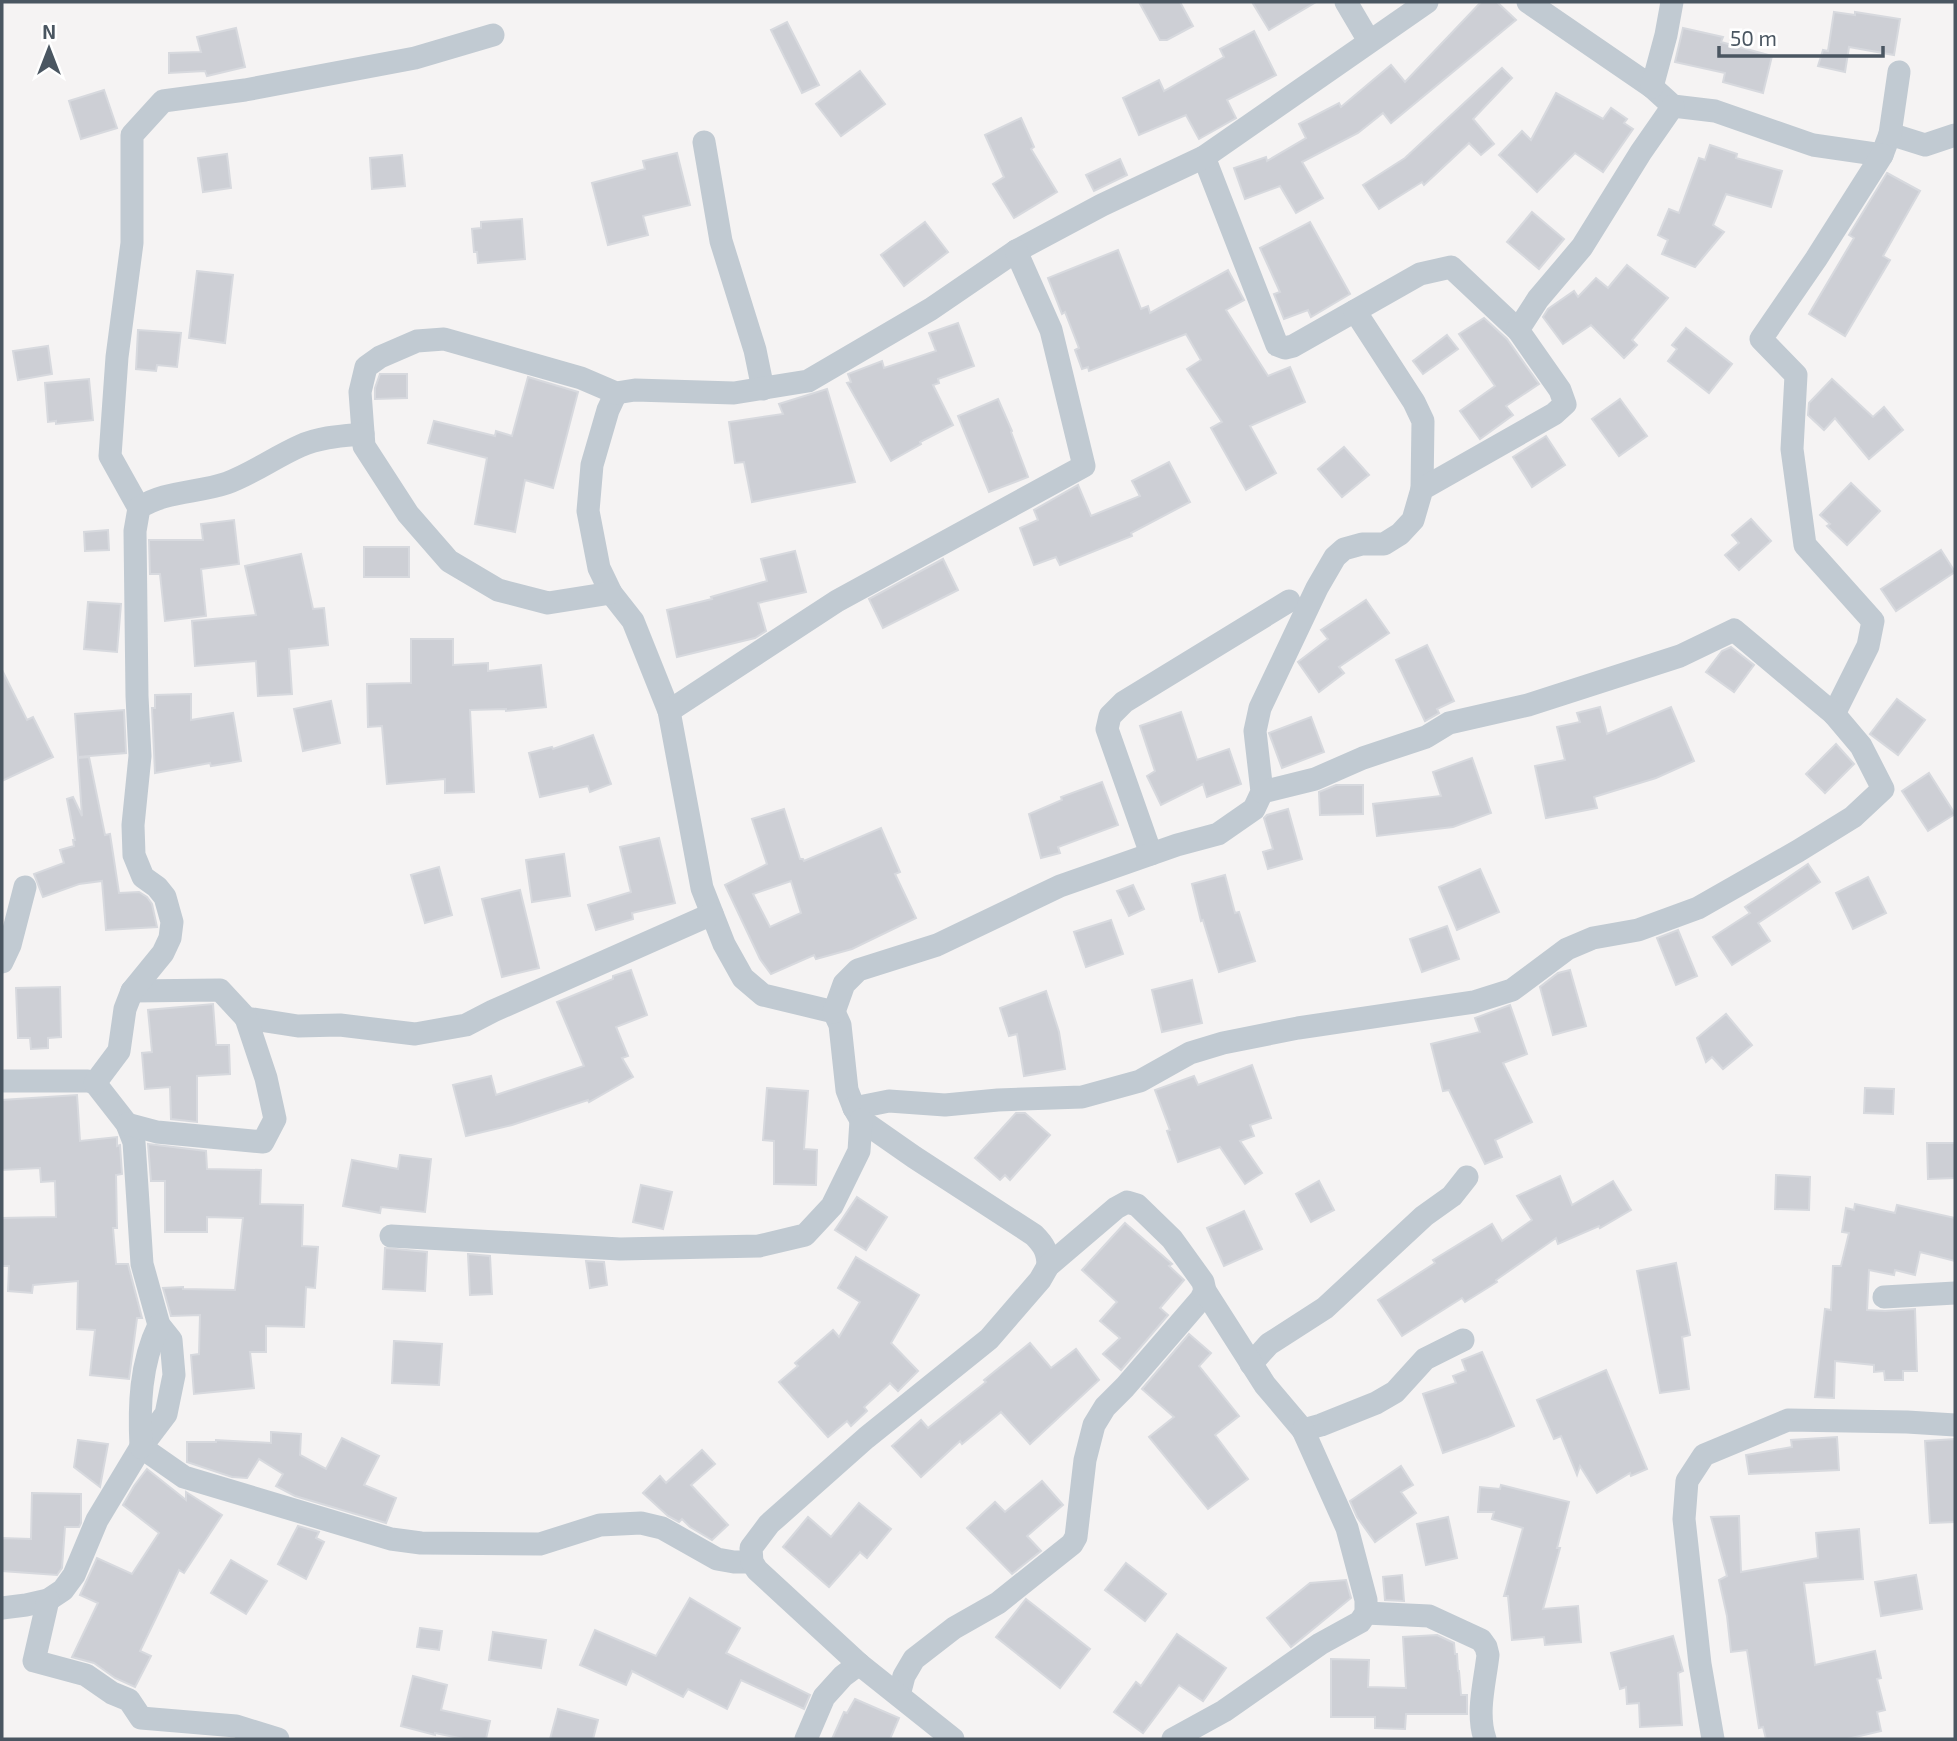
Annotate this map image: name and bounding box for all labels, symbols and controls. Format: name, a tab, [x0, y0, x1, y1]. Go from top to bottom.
north arrow	[14, 14, 84, 84]
scale bar	[1719, 14, 1884, 58]
text: N	[42, 20, 56, 43]
text: 50 m	[1730, 25, 1777, 50]

